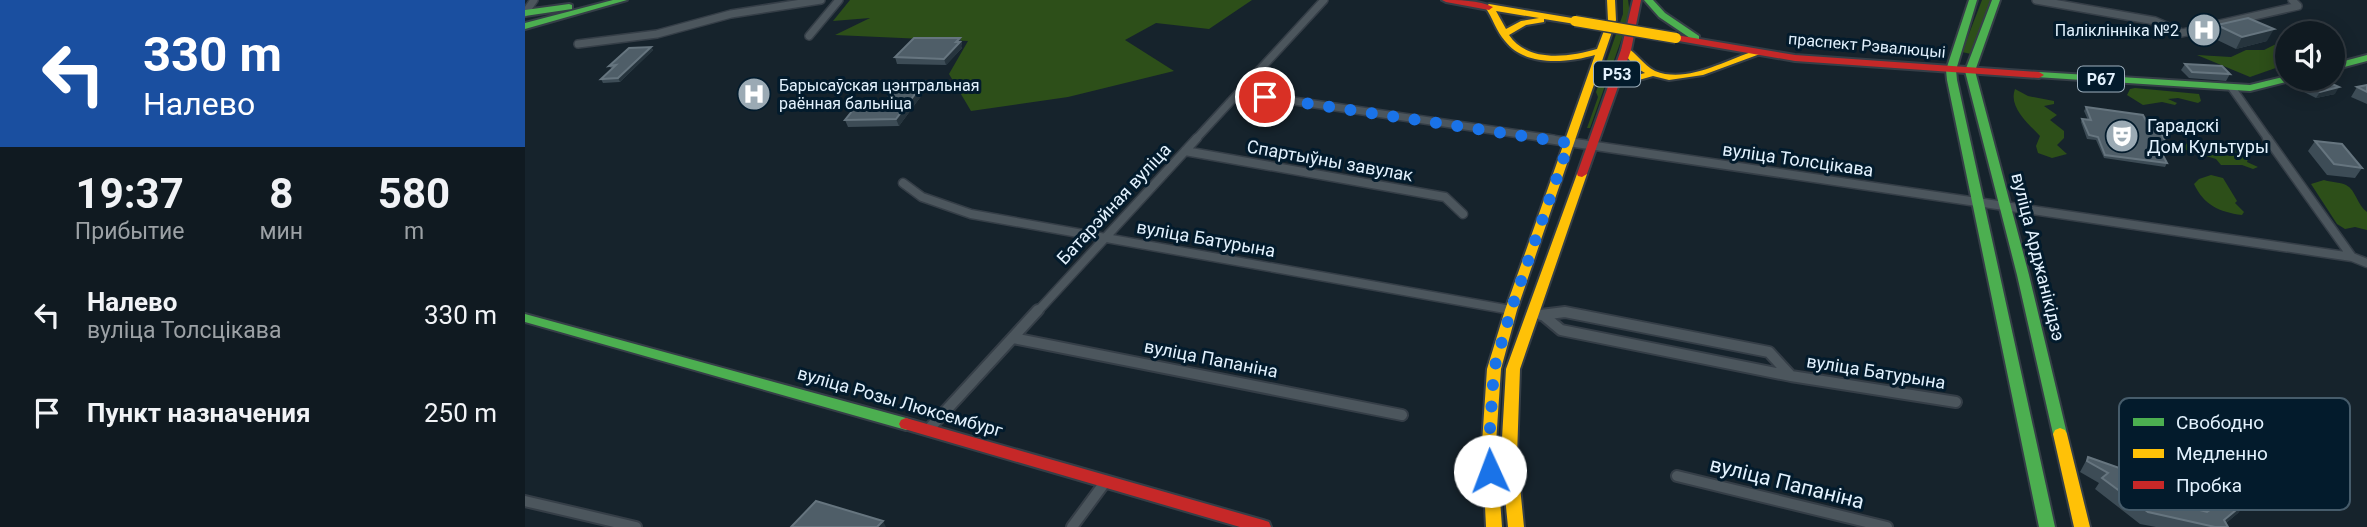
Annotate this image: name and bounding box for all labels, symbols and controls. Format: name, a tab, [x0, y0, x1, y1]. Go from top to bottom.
hospital icon: Паліклінніка №2	[2185, 11, 2223, 49]
place label: Паліклінніка №2	[2055, 21, 2179, 40]
map controls	[2275, 21, 2345, 91]
button: sound	[2275, 21, 2345, 91]
text: 330 m	[143, 26, 282, 83]
icon: left	[28, 28, 119, 119]
street label: праспект Рэвалюцыі	[1787, 29, 1946, 62]
road number: Р53	[1594, 61, 1640, 86]
road number: Р67	[2078, 66, 2124, 92]
pin	[1235, 67, 1295, 127]
hospital icon: Барысаўская цэнтральная раённая бальніца	[735, 75, 773, 113]
place label: Барысаўская цэнтральная раённая бальніца	[779, 76, 979, 113]
icon: arrive	[1246, 78, 1284, 116]
text: Налево	[143, 85, 255, 123]
place label: Гарадскі Дом Культуры	[2147, 115, 2269, 157]
theatre icon: Гарадскі Дом Культуры	[2103, 117, 2141, 155]
street label: Спартыўны завулак	[1245, 136, 1415, 186]
street label: Батарэйная вуліца	[1052, 139, 1175, 268]
street label: вуліца Толсцікава	[1721, 139, 1875, 180]
text: 19:37	[76, 169, 184, 218]
text: 8	[269, 169, 293, 218]
text: 580	[378, 169, 450, 218]
street label: вуліца Арджанікідзэ	[2007, 171, 2070, 343]
street label: вуліца Батурына	[1135, 216, 1277, 261]
text: Прибытие	[75, 218, 185, 245]
text: мин	[259, 218, 303, 245]
text: m	[404, 218, 424, 245]
text: Налево	[87, 287, 177, 317]
icon: left	[28, 296, 66, 334]
text: 330 m	[424, 300, 497, 330]
text: вуліца Толсцікава	[87, 317, 281, 344]
street label: вуліца Папаніна	[1142, 335, 1280, 382]
street label: вуліца Батурына	[1805, 350, 1947, 393]
street label: вуліца Розы Люксембург	[795, 362, 1006, 441]
icon: arrive	[28, 394, 66, 432]
text: Пункт назначения	[87, 398, 311, 428]
text: 250 m	[424, 398, 497, 428]
legend	[2119, 398, 2350, 510]
text: Свободно	[2176, 411, 2264, 434]
position arrow	[1453, 434, 1527, 508]
text: Медленно	[2176, 442, 2268, 465]
street label: вуліца Папаніна	[1707, 452, 1867, 514]
text: Пробка	[2176, 474, 2242, 497]

